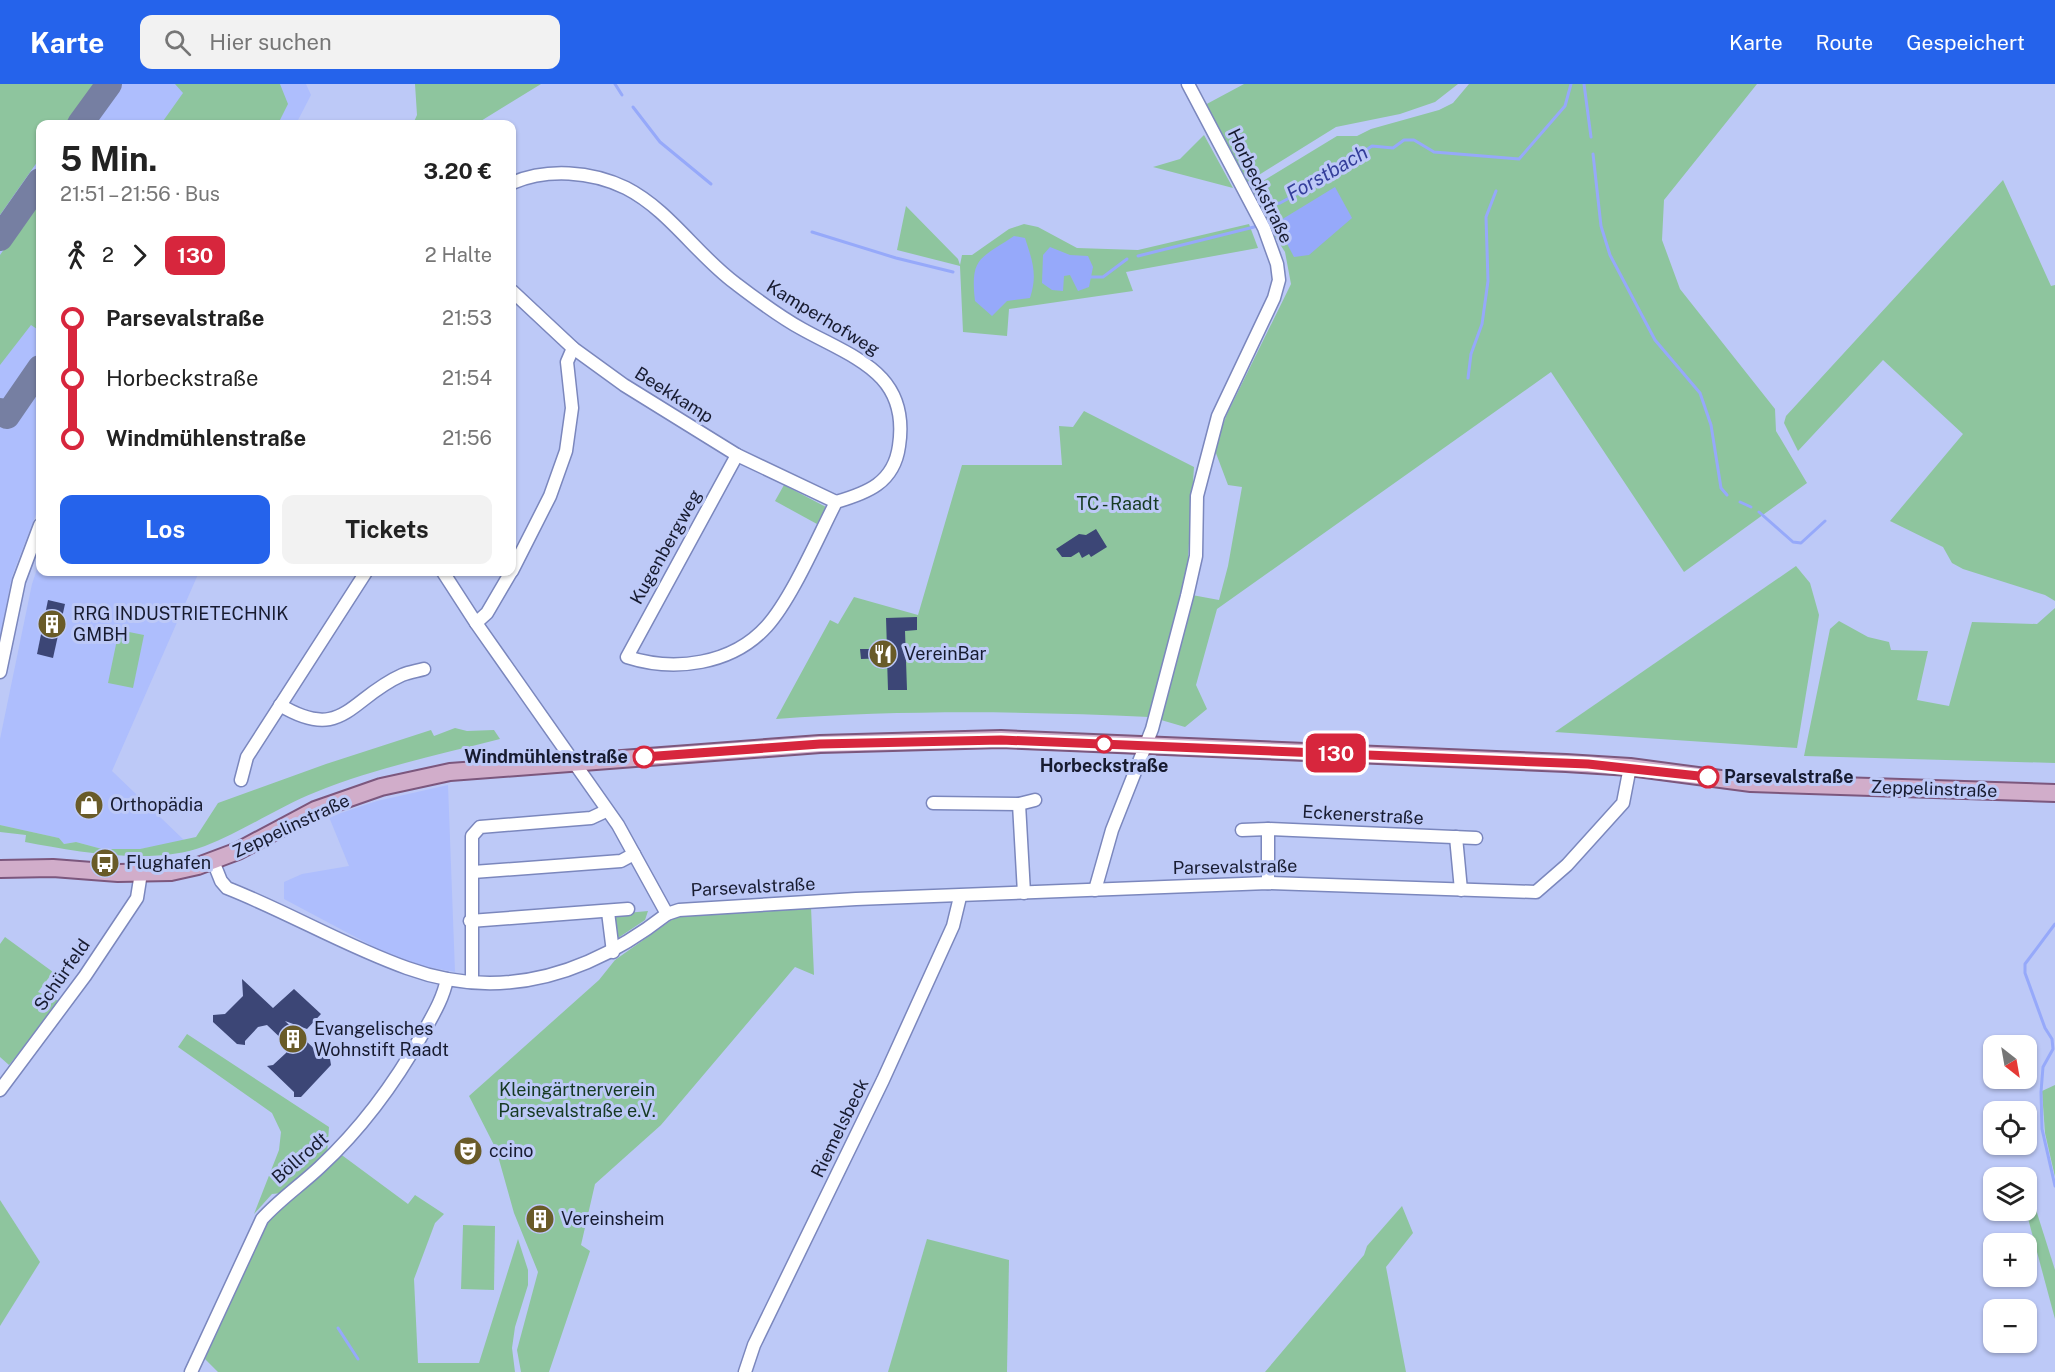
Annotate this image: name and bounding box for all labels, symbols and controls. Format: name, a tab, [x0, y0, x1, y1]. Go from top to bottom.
search box	[140, 15, 560, 69]
text: Karte	[30, 26, 104, 59]
icon: search	[161, 26, 194, 59]
text: Hier suchen	[209, 29, 332, 55]
text: Karte	[1729, 30, 1783, 55]
text: Route	[1816, 30, 1873, 55]
text: Gespeichert	[1906, 30, 2025, 55]
street label: Horbeckstraße	[1224, 125, 1297, 246]
text: 5 Min.	[60, 140, 157, 178]
water label: Forstbach	[1282, 140, 1372, 206]
text: 3.20 €	[424, 158, 492, 184]
text: 21:51 – 21:56 · Bus	[60, 182, 220, 206]
icon: walk	[60, 239, 93, 272]
icon: forward	[123, 239, 156, 272]
text: 2	[102, 243, 114, 267]
text: 130	[177, 243, 213, 268]
text: 2 Halte	[425, 243, 492, 267]
street label: Kamperhofweg	[763, 276, 884, 360]
text: Parsevalstraße	[106, 305, 264, 331]
text: 21:53	[442, 306, 492, 330]
street label: Beekkamp	[631, 362, 717, 427]
text: Horbeckstraße	[106, 365, 258, 391]
text: 21:54	[442, 366, 492, 390]
text: Windmühlenstraße	[106, 425, 306, 451]
text: 21:56	[442, 426, 492, 450]
street label: Kugenbergweg	[625, 486, 706, 608]
park label: TC - Raadt	[1076, 493, 1160, 514]
button: Los	[60, 495, 270, 564]
button: Tickets	[282, 495, 492, 564]
place label: RRG INDUSTRIETECHNIK GMBH	[73, 603, 289, 645]
building icon: RRG INDUSTRIETECHNIK GMBH	[36, 608, 68, 640]
restaurant icon: VereinBar	[867, 638, 899, 670]
place label: VereinBar	[904, 643, 987, 664]
line badge: 130	[1302, 734, 1370, 772]
marker: Horbeckstraße	[1095, 735, 1113, 753]
text: 130	[1318, 741, 1354, 766]
place label: Windmühlenstraße	[464, 746, 628, 767]
marker: Windmühlenstraße	[633, 746, 655, 768]
place label: Horbeckstraße	[1040, 755, 1168, 776]
marker: Parsevalstraße	[1697, 766, 1719, 788]
place label: Parsevalstraße	[1724, 766, 1854, 787]
street label: Zeppelinstraße	[1870, 776, 1998, 801]
shop icon: Orthopädia	[73, 789, 105, 821]
street label: Zeppelinstraße	[229, 789, 353, 862]
place label: Orthopädia	[110, 794, 203, 815]
street label: Eckenerstraße	[1302, 801, 1424, 828]
bus stop icon: Flughafen	[89, 847, 121, 879]
place label: Flughafen	[126, 852, 211, 873]
street label: Parsevalstraße	[1172, 855, 1298, 878]
street label: Parsevalstraße	[690, 873, 816, 900]
street label: Schürfeld	[29, 935, 94, 1015]
place label: Evangelisches Wohnstift Raadt	[314, 1018, 449, 1060]
building icon: Evangelisches Wohnstift Raadt	[277, 1023, 309, 1055]
north arrow	[1983, 1035, 2037, 1089]
map controls	[1983, 1035, 2037, 1353]
street label: Riemelsbeck	[807, 1075, 873, 1181]
park label: Kleingärtnerverein Parsevalstraße e.V.	[498, 1079, 656, 1121]
button: locate	[1983, 1101, 2037, 1155]
street label: Böllrodt	[267, 1127, 332, 1188]
theatre icon: ccino	[452, 1135, 484, 1167]
place label: ccino	[489, 1140, 534, 1161]
button: layers	[1983, 1167, 2037, 1221]
building icon: Vereinsheim	[524, 1203, 556, 1235]
place label: Vereinsheim	[561, 1208, 664, 1229]
button: +	[1983, 1233, 2037, 1287]
button: −	[1983, 1299, 2037, 1353]

